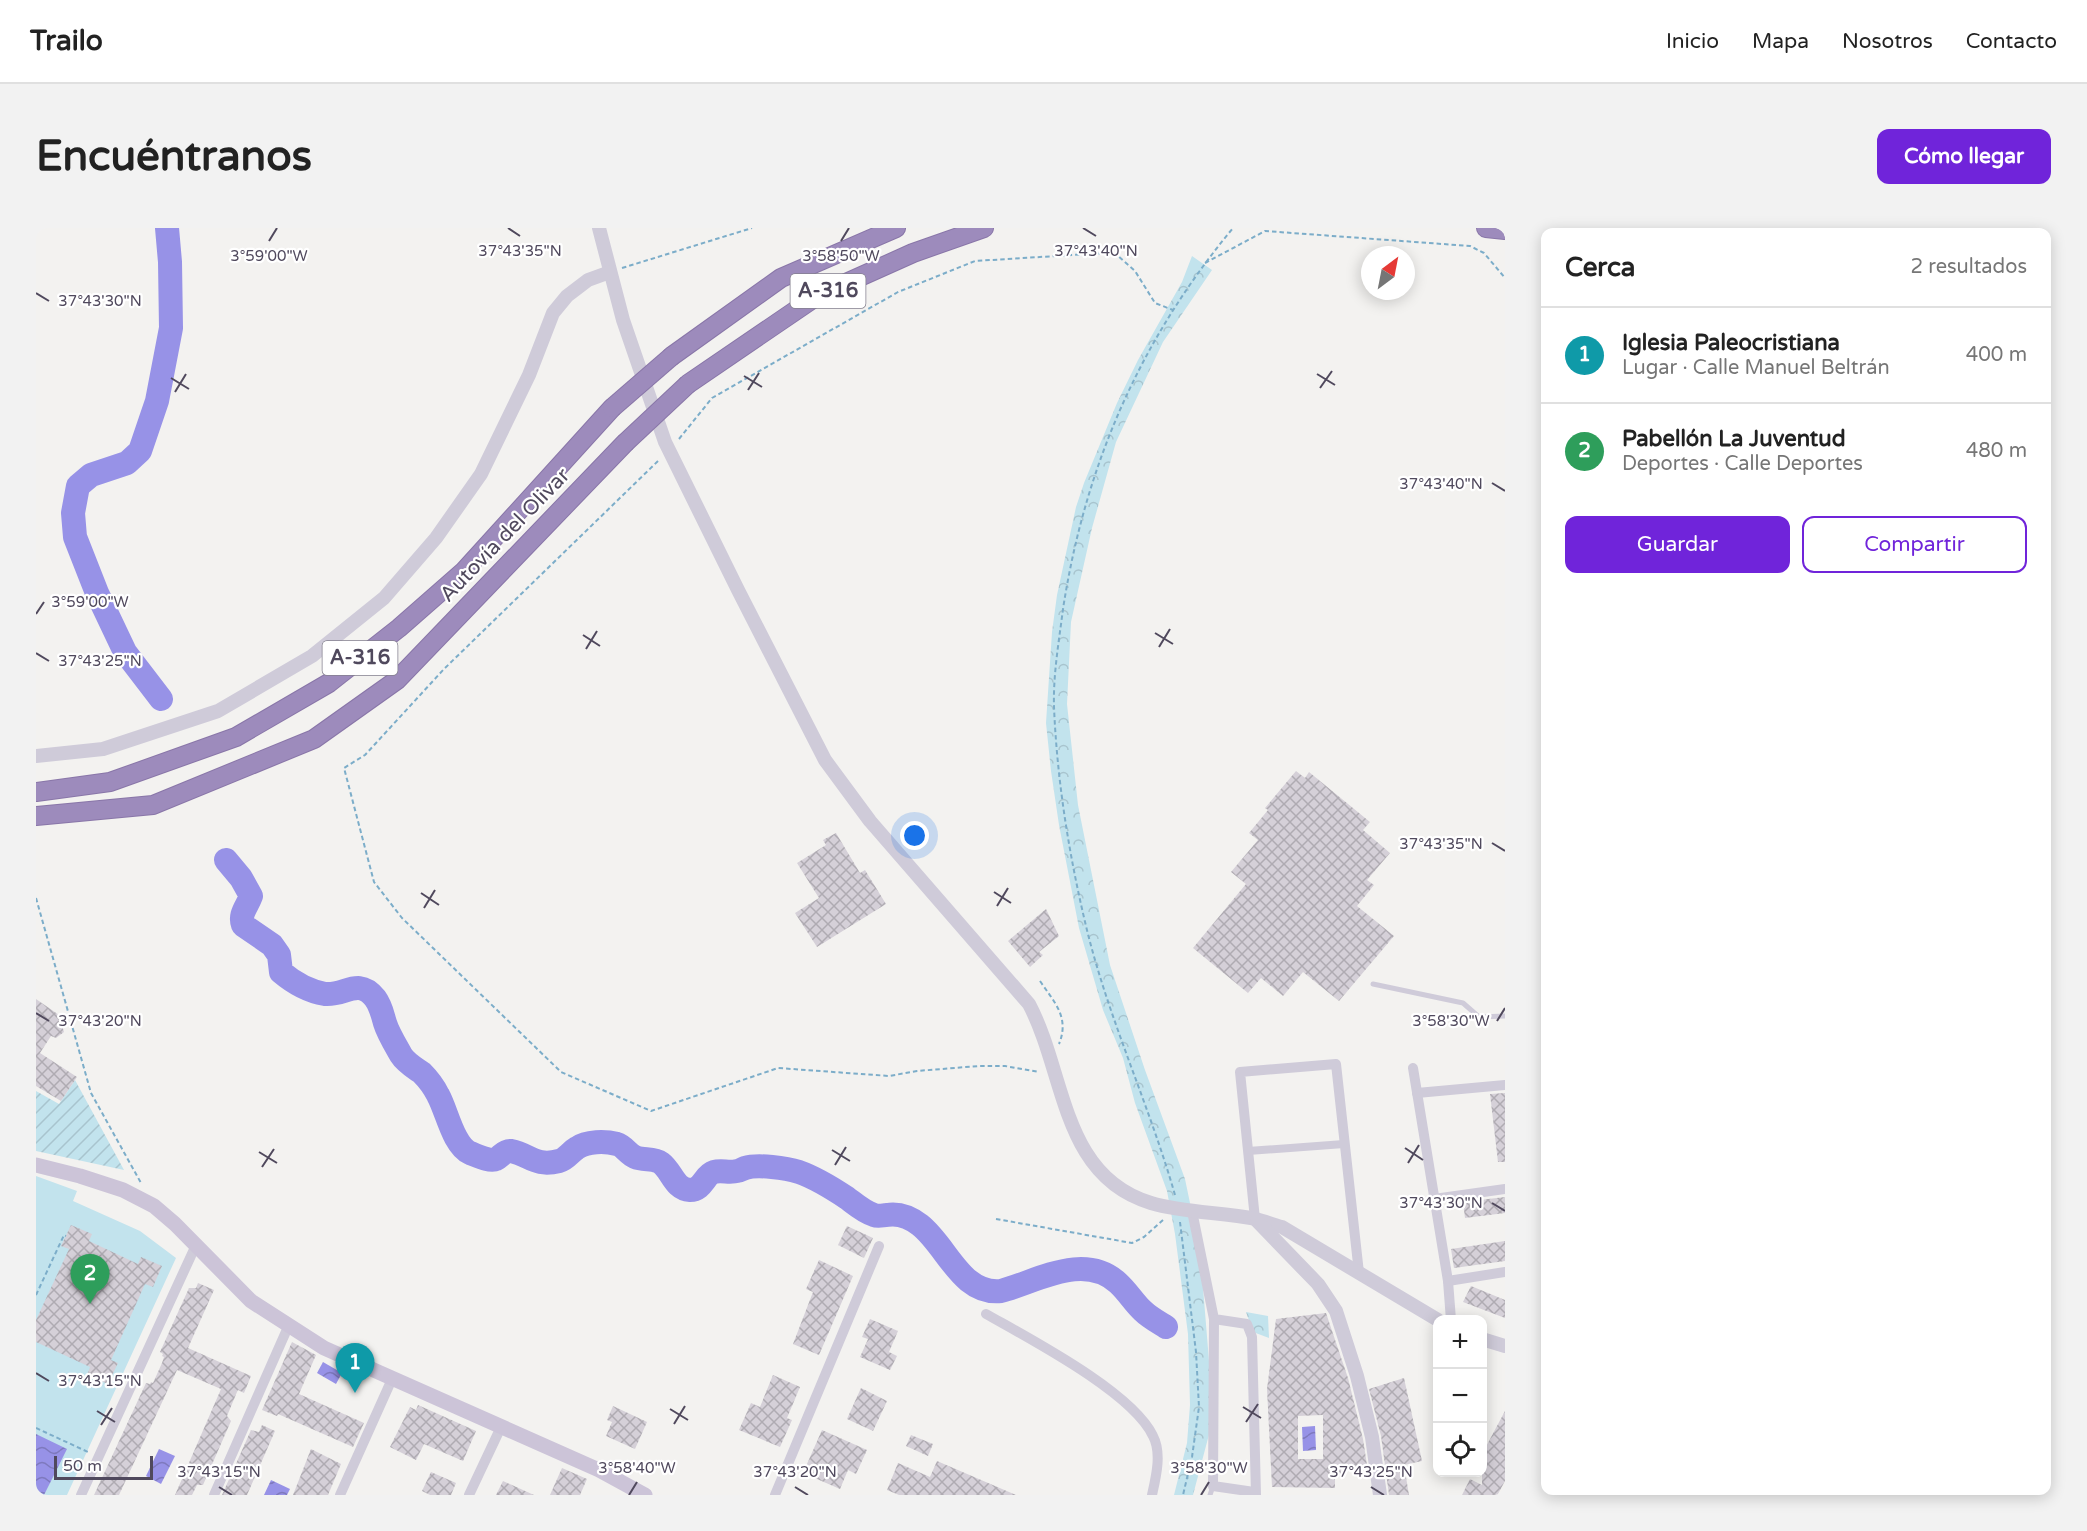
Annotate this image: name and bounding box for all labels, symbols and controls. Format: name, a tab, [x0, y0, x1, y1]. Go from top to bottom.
text: Trailo	[30, 24, 103, 58]
text: Inicio	[1666, 29, 1719, 54]
text: Mapa	[1752, 29, 1809, 54]
text: Nosotros	[1842, 29, 1933, 54]
text: Contacto	[1966, 29, 2057, 54]
button: Cómo llegar	[1877, 129, 2051, 184]
text: Encuéntranos	[36, 131, 312, 182]
text: 37°43'35"N	[478, 242, 562, 260]
text: 37°43'40"N	[1054, 242, 1138, 260]
north arrow	[1361, 246, 1415, 300]
text: 3°59'00"W	[230, 247, 308, 265]
text: 3°58'50"W	[802, 247, 880, 265]
text: Cerca	[1565, 252, 1635, 283]
text: 2 resultados	[1911, 255, 2027, 279]
road number: A-316	[790, 274, 866, 308]
text: 37°43'30"N	[58, 292, 142, 310]
text: Iglesia Paleocristiana	[1622, 330, 1840, 356]
text: 1	[1578, 343, 1591, 367]
text: 400 m	[1966, 343, 2027, 367]
text: Lugar · Calle Manuel Beltrán	[1622, 356, 1890, 380]
text: Pabellón La Juventud	[1622, 426, 1846, 452]
text: 2	[1578, 439, 1591, 463]
text: 480 m	[1966, 439, 2027, 463]
text: Deportes · Calle Deportes	[1622, 452, 1863, 476]
street label: Autovía del Olivar	[435, 463, 575, 607]
text: 37°43'40"N	[1399, 475, 1483, 493]
button: Guardar	[1565, 516, 1790, 573]
button: Compartir	[1802, 516, 2027, 573]
text: 3°59'00"W	[51, 593, 129, 611]
road number: A-316	[322, 641, 398, 675]
text: 37°43'25"N	[58, 652, 142, 670]
your location	[900, 821, 929, 850]
text: 37°43'35"N	[1399, 835, 1483, 853]
text: 37°43'20"N	[58, 1012, 142, 1030]
text: 3°58'30"W	[1412, 1012, 1490, 1030]
text: 37°43'30"N	[1399, 1194, 1483, 1212]
pin: 2	[70, 1254, 110, 1304]
map controls	[1433, 1315, 1487, 1477]
button: +	[1433, 1315, 1487, 1369]
pin: 1	[336, 1344, 374, 1393]
button: −	[1433, 1369, 1487, 1423]
text: 37°43'15"N	[58, 1372, 142, 1390]
button: locate	[1433, 1423, 1487, 1477]
scale bar	[54, 1453, 153, 1480]
text: 50 m	[63, 1456, 102, 1476]
text: 3°58'40"W	[598, 1459, 676, 1477]
text: 3°58'30"W	[1170, 1459, 1248, 1477]
text: 37°43'15"N	[177, 1463, 261, 1481]
text: 37°43'20"N	[753, 1463, 837, 1481]
text: 37°43'25"N	[1329, 1463, 1413, 1481]

